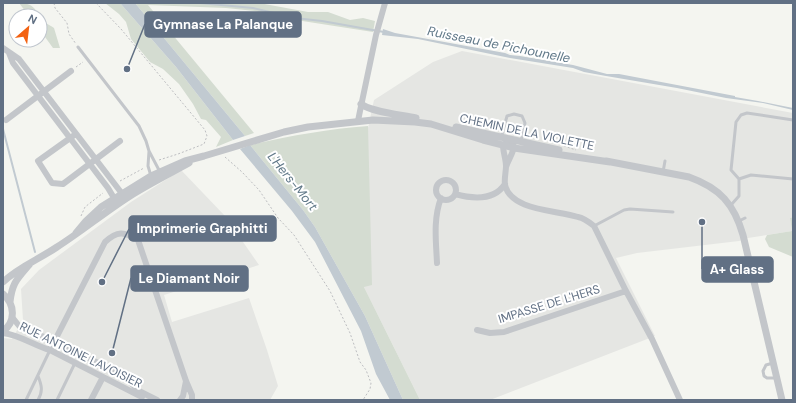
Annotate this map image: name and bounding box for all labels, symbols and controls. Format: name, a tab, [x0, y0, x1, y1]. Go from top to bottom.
north arrow	[8, 8, 48, 48]
text: N	[26, 11, 40, 27]
callout: Gymnase La Palanque	[145, 12, 301, 37]
text: Gymnase La Palanque	[153, 16, 293, 33]
water label: Ruisseau de Pichounelle	[426, 22, 572, 67]
street label: CHEMIN DE LA VIOLETTE	[458, 110, 596, 154]
water label: L'Hers-Mort	[264, 149, 322, 215]
callout: Imprimerie Graphitti	[129, 216, 276, 241]
text: Imprimerie Graphitti	[137, 220, 267, 237]
callout: A+ Glass	[702, 257, 773, 282]
text: A+ Glass	[710, 261, 764, 278]
callout: Le Diamant Noir	[131, 266, 248, 291]
text: Le Diamant Noir	[138, 270, 240, 287]
street label: IMPASSE DE L'HERS	[496, 281, 602, 327]
street label: RUE ANTOINE LAVOISIER	[17, 318, 145, 392]

